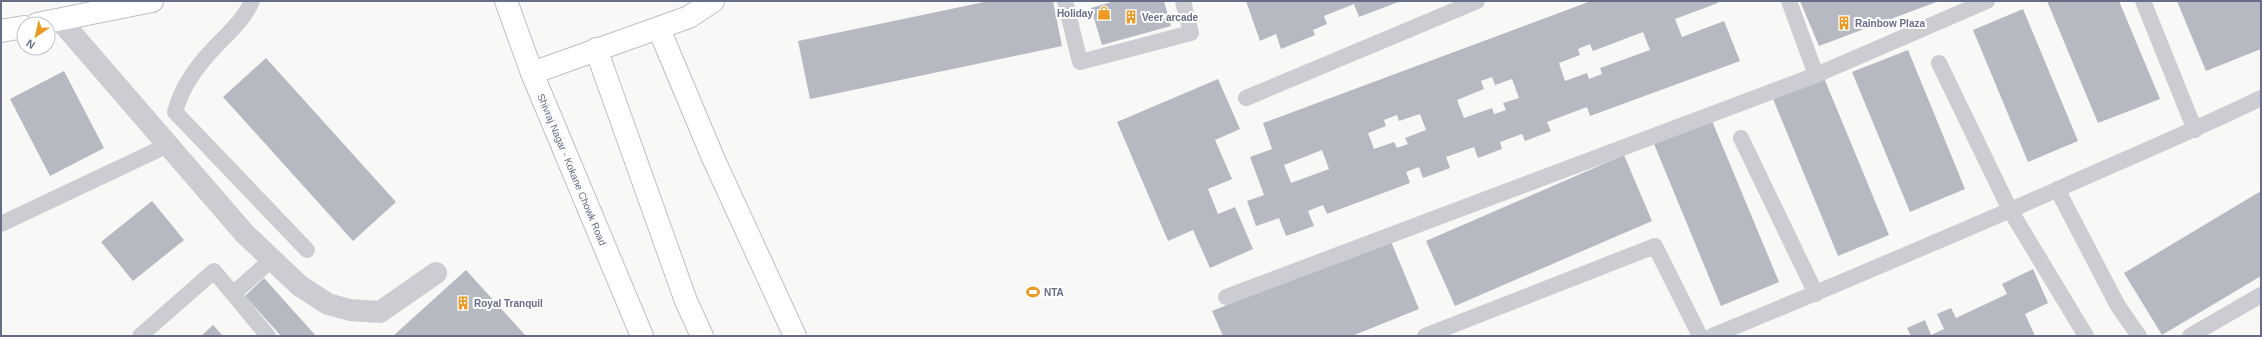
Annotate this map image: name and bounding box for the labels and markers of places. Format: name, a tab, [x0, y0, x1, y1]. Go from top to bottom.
shop icon: Holiday	[1096, 5, 1112, 21]
place label: Holiday	[1057, 8, 1093, 19]
building icon: Veer arcade	[1123, 9, 1139, 25]
place label: Veer arcade	[1142, 12, 1199, 23]
building icon: Rainbow Plaza	[1836, 15, 1852, 31]
place label: Rainbow Plaza	[1855, 18, 1925, 29]
sports icon: NTA	[1025, 284, 1041, 300]
place label: NTA	[1044, 287, 1064, 298]
building icon: Royal Tranquil	[455, 295, 471, 311]
place label: Royal Tranquil	[474, 298, 543, 309]

